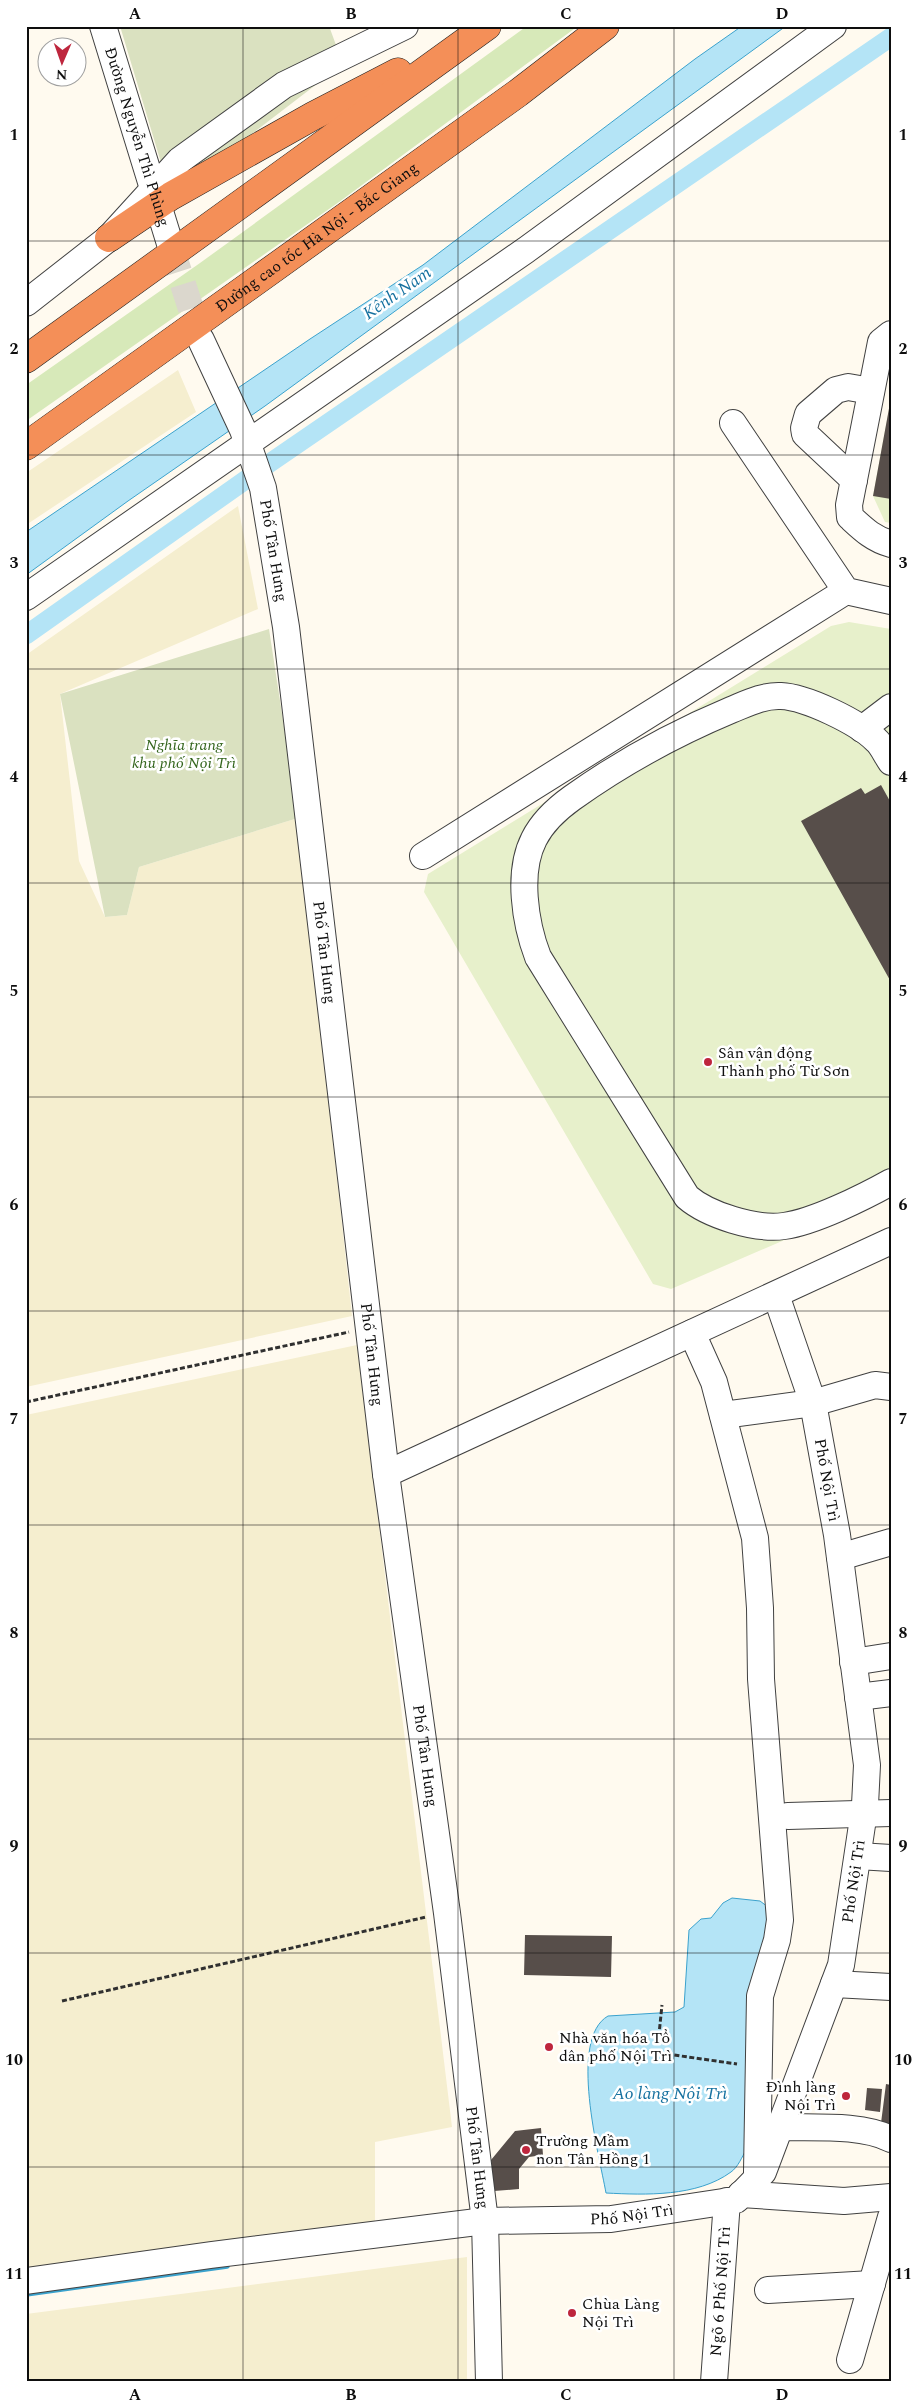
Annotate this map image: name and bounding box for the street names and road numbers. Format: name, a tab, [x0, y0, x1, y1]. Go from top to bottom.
street label: Đường Nguyễn Thì Phùng	[98, 44, 176, 230]
street label: Đường cao tốc Hà Nội - Bắc Giang	[210, 156, 423, 318]
street label: Phố Tân Hưng	[253, 497, 294, 603]
street label: Phố Tân Hưng	[306, 899, 342, 1005]
street label: Phố Tân Hưng	[354, 1302, 390, 1407]
street label: Phố Nội Trì	[808, 1436, 846, 1524]
street label: Phố Tân Hưng	[406, 1703, 444, 1809]
street label: Phố Nội Trì	[835, 1838, 872, 1925]
street label: Phố Tân Hưng	[459, 2105, 495, 2210]
street label: Phố Nội Trì	[590, 2198, 675, 2231]
street label: Ngõ 6 Phố Nội Trì	[704, 2225, 737, 2357]

